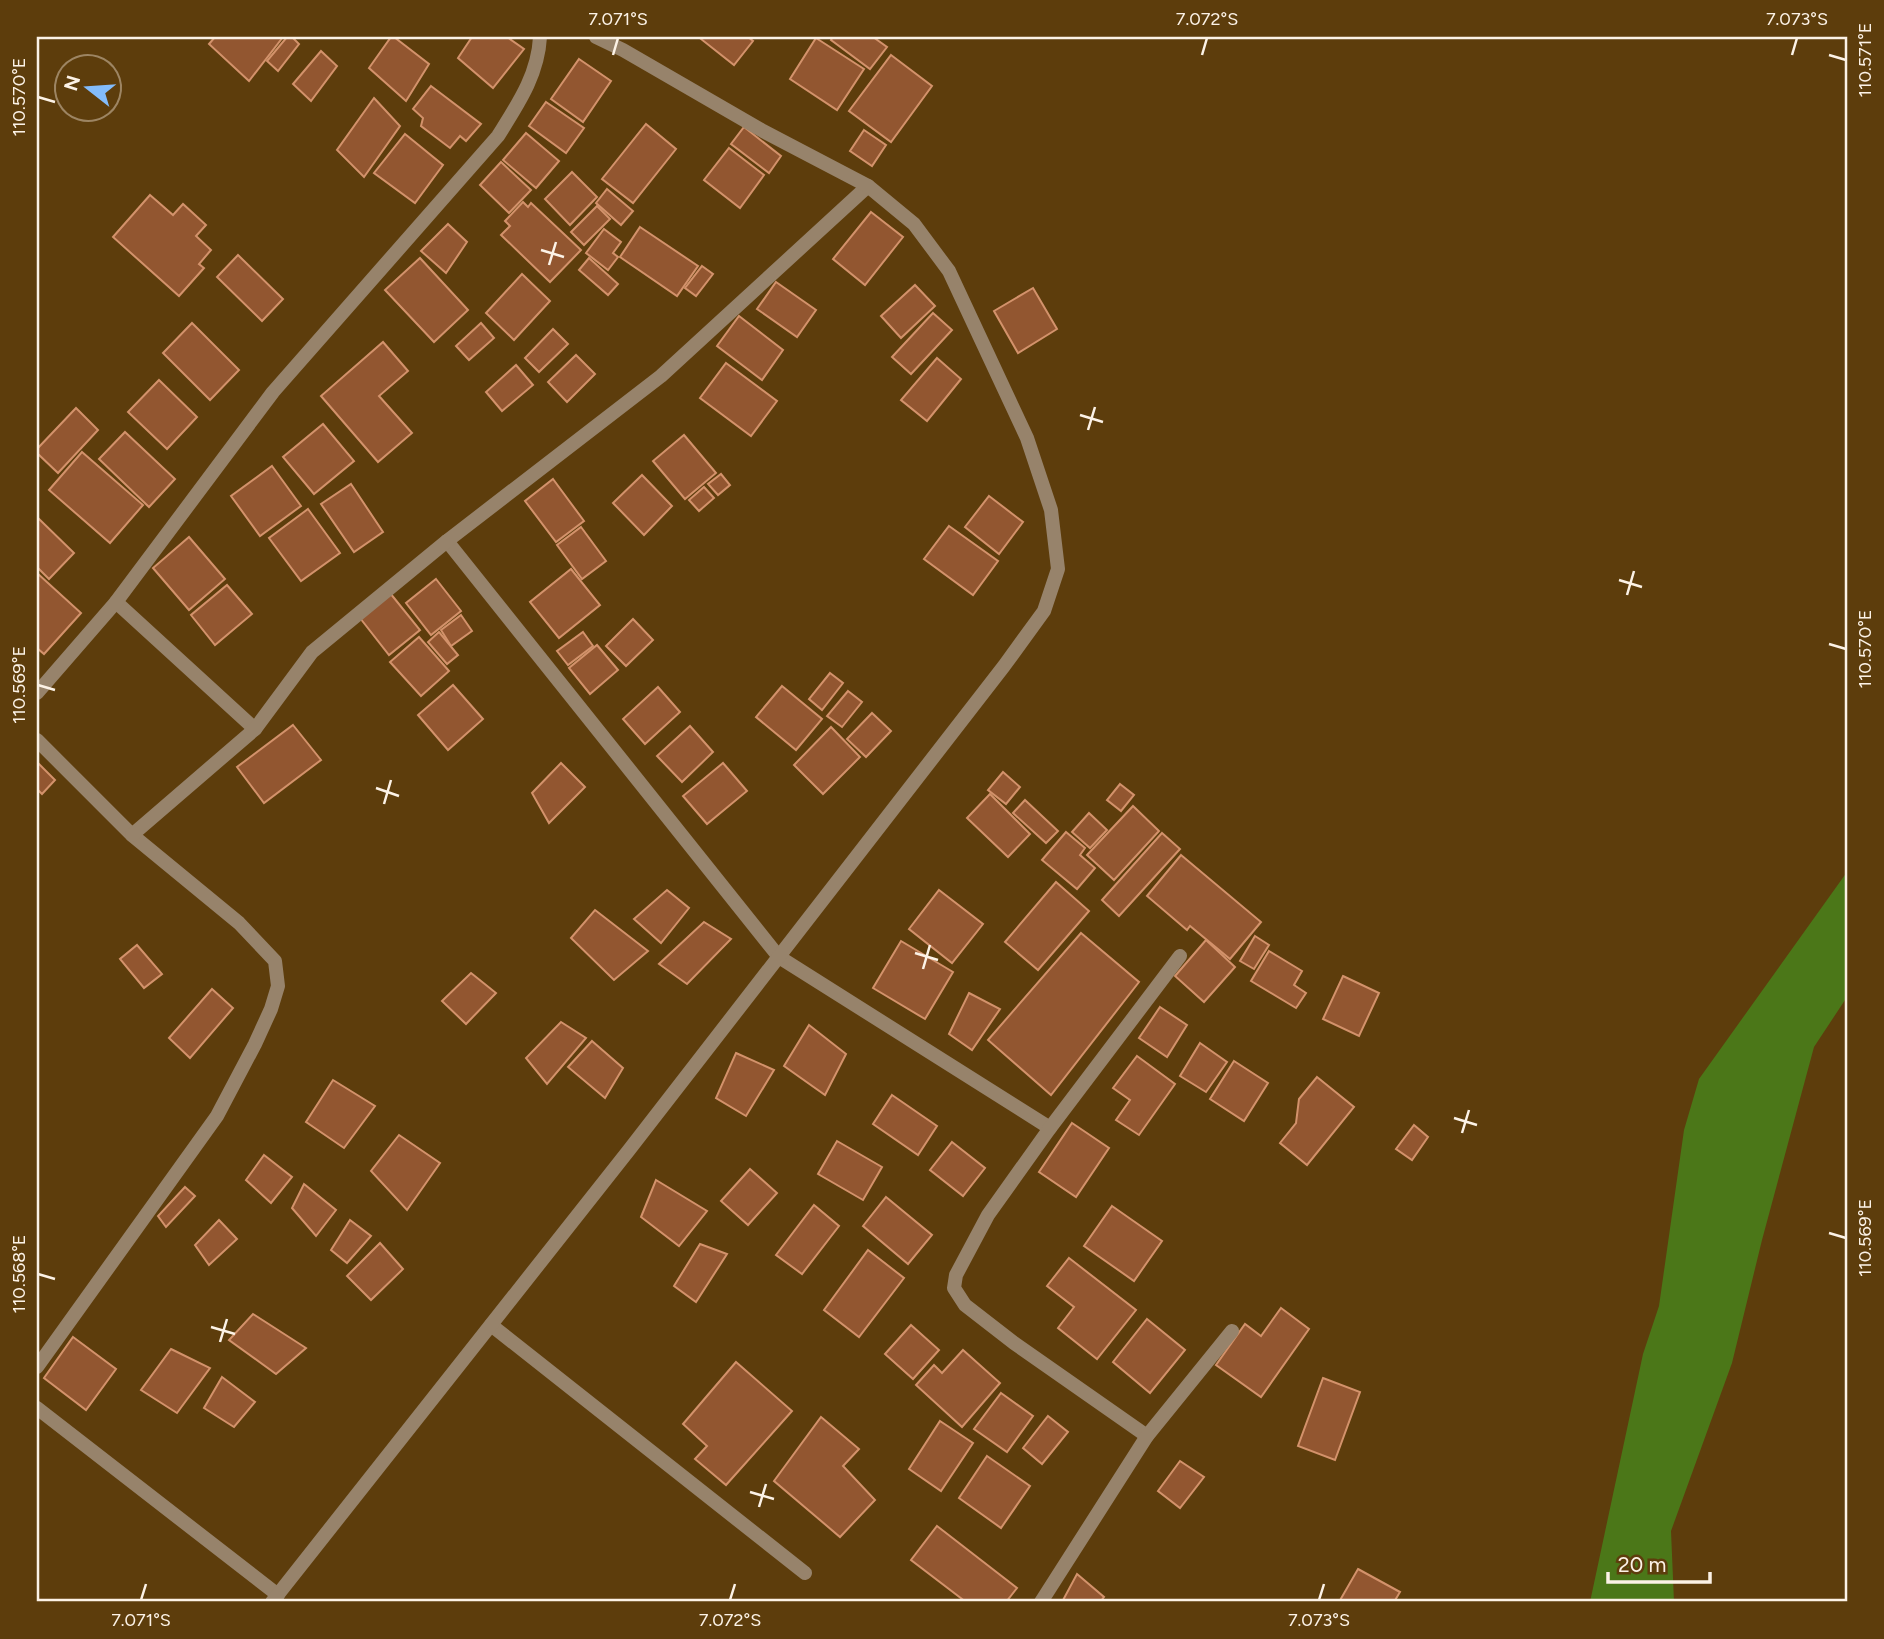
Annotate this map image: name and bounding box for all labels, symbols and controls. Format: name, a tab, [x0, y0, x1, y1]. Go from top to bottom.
text: 7.071°S	[588, 8, 648, 30]
text: 7.072°S	[1176, 8, 1238, 30]
text: 7.073°S	[1766, 8, 1828, 30]
text: 110.571°E	[1854, 23, 1876, 97]
north arrow	[52, 52, 122, 122]
text: 110.570°E	[8, 57, 30, 137]
text: N	[59, 73, 85, 94]
text: 110.570°E	[1854, 609, 1876, 689]
text: 110.569°E	[8, 646, 30, 724]
text: 110.569°E	[1854, 1199, 1876, 1277]
text: 110.568°E	[8, 1234, 30, 1314]
scale bar	[1608, 1541, 1709, 1585]
text: 20 m	[1618, 1552, 1666, 1577]
text: 7.071°S	[111, 1609, 171, 1631]
text: 7.072°S	[699, 1609, 761, 1631]
text: 7.073°S	[1288, 1609, 1350, 1631]

